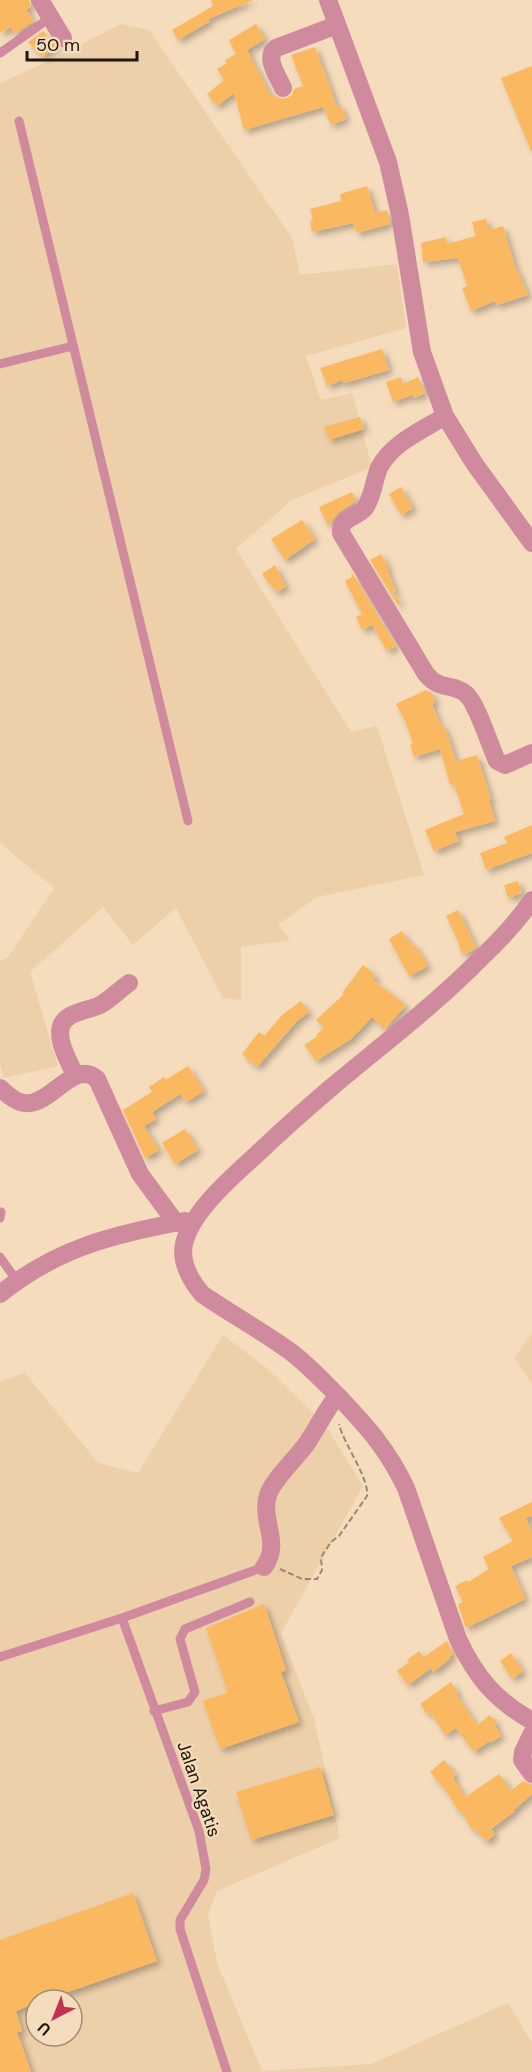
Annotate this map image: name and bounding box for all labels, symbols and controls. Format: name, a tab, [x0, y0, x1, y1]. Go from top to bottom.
scale bar	[27, 24, 136, 62]
text: 50 m	[36, 33, 80, 57]
street label: Jalan Agatis	[171, 1738, 227, 1840]
north arrow	[24, 1988, 84, 2048]
text: U	[33, 2017, 55, 2040]

